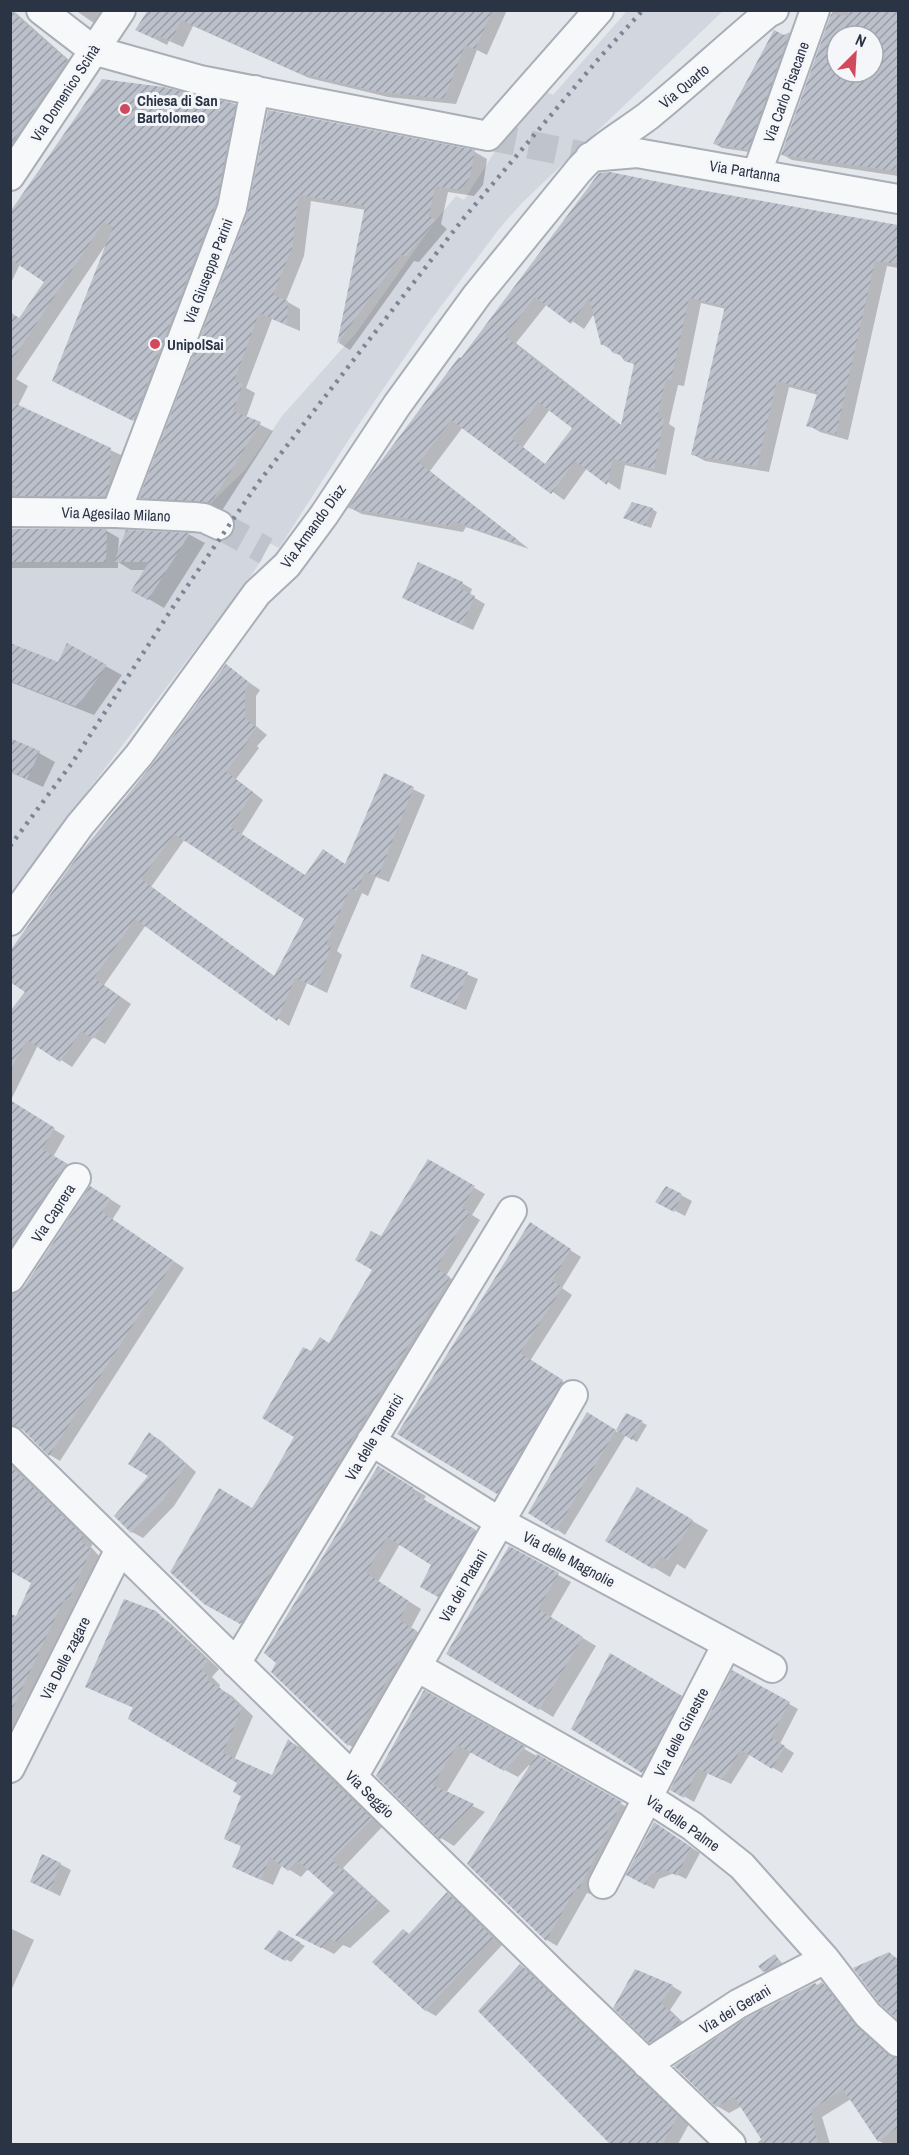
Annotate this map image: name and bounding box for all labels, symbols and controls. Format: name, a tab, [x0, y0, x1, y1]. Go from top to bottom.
north arrow	[825, 24, 885, 84]
text: N	[852, 28, 870, 52]
street label: Via Carlo Pisacane	[758, 39, 814, 145]
street label: Via Domenico Scinà	[26, 40, 105, 146]
street label: Via Quarto	[655, 59, 714, 113]
place label: Chiesa di San Bartolomeo	[137, 90, 218, 128]
marker: Chiesa di San Bartolomeo	[118, 102, 132, 116]
street label: Via Partanna	[708, 155, 782, 187]
street label: Via Giuseppe Parini	[178, 215, 238, 327]
place label: UnipolSai	[167, 334, 224, 355]
marker: UnipolSai	[148, 337, 162, 351]
street label: Via Armando Diaz	[275, 480, 351, 572]
street label: Via Agesilao Milano	[61, 502, 171, 526]
street label: Via Caprera	[26, 1179, 80, 1246]
street label: Via delle Tamerici	[340, 1389, 408, 1485]
street label: Via delle Magnolie	[519, 1526, 619, 1592]
street label: Via dei Platani	[434, 1546, 492, 1626]
street label: Via Delle zagare	[35, 1613, 95, 1703]
street label: Via delle Ginestre	[649, 1684, 713, 1780]
street label: Via Seggio	[341, 1765, 399, 1823]
street label: Via delle Palme	[642, 1790, 724, 1856]
street label: Via dei Gerani	[695, 1979, 775, 2039]

